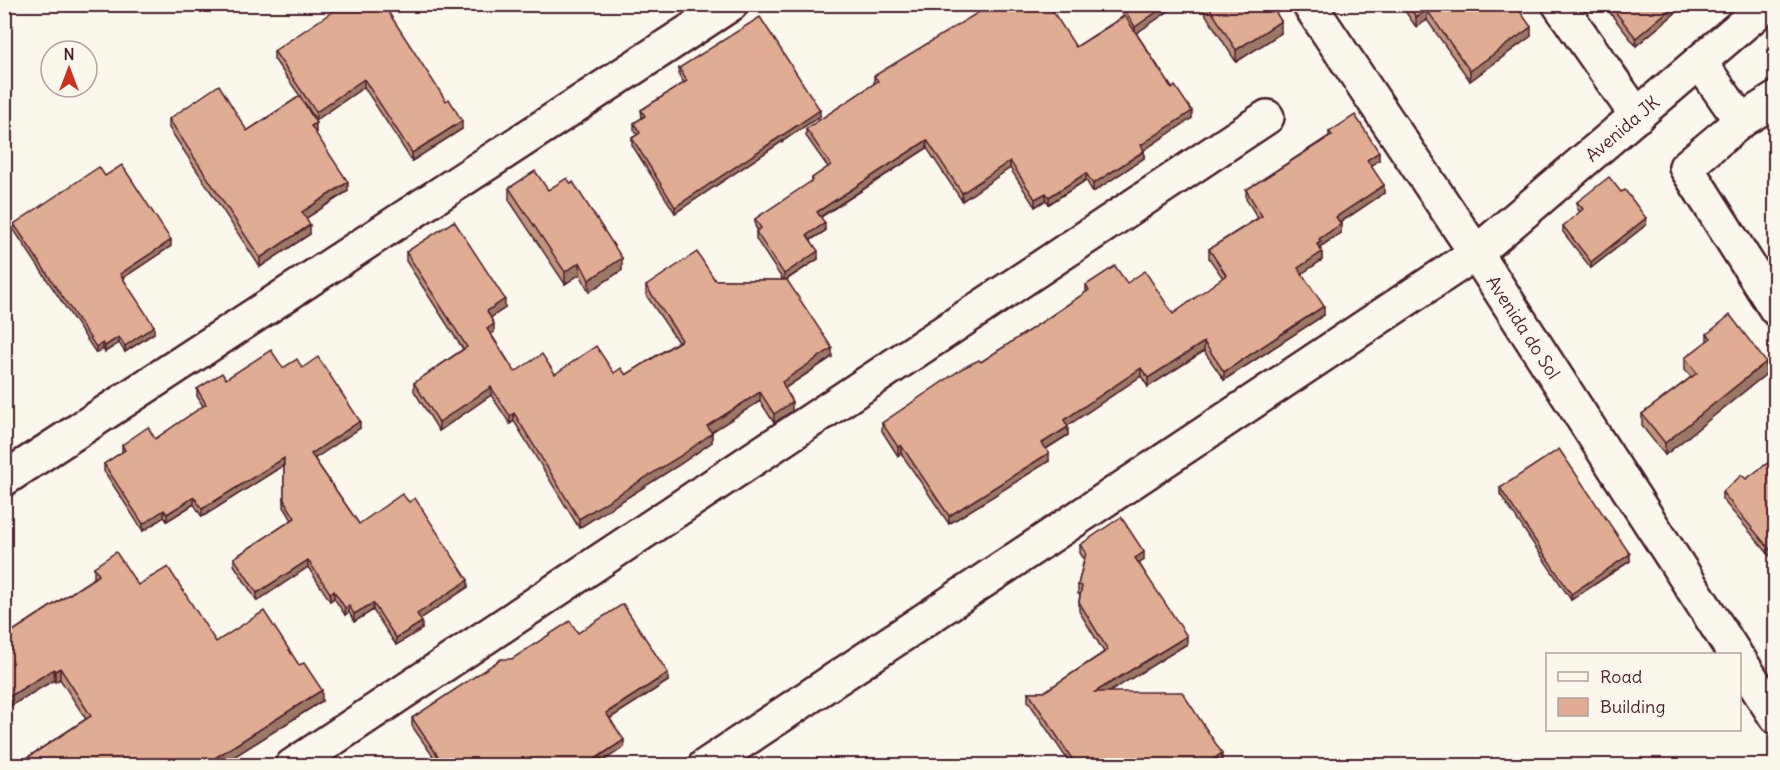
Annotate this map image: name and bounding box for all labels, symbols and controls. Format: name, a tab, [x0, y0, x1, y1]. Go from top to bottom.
north arrow	[39, 39, 99, 99]
text: N	[63, 44, 75, 64]
street label: Avenida JK	[1580, 90, 1664, 166]
street label: Avenida do Sol	[1482, 271, 1566, 383]
legend	[1546, 653, 1741, 731]
text: Road	[1600, 665, 1643, 688]
text: Building	[1600, 695, 1665, 718]

